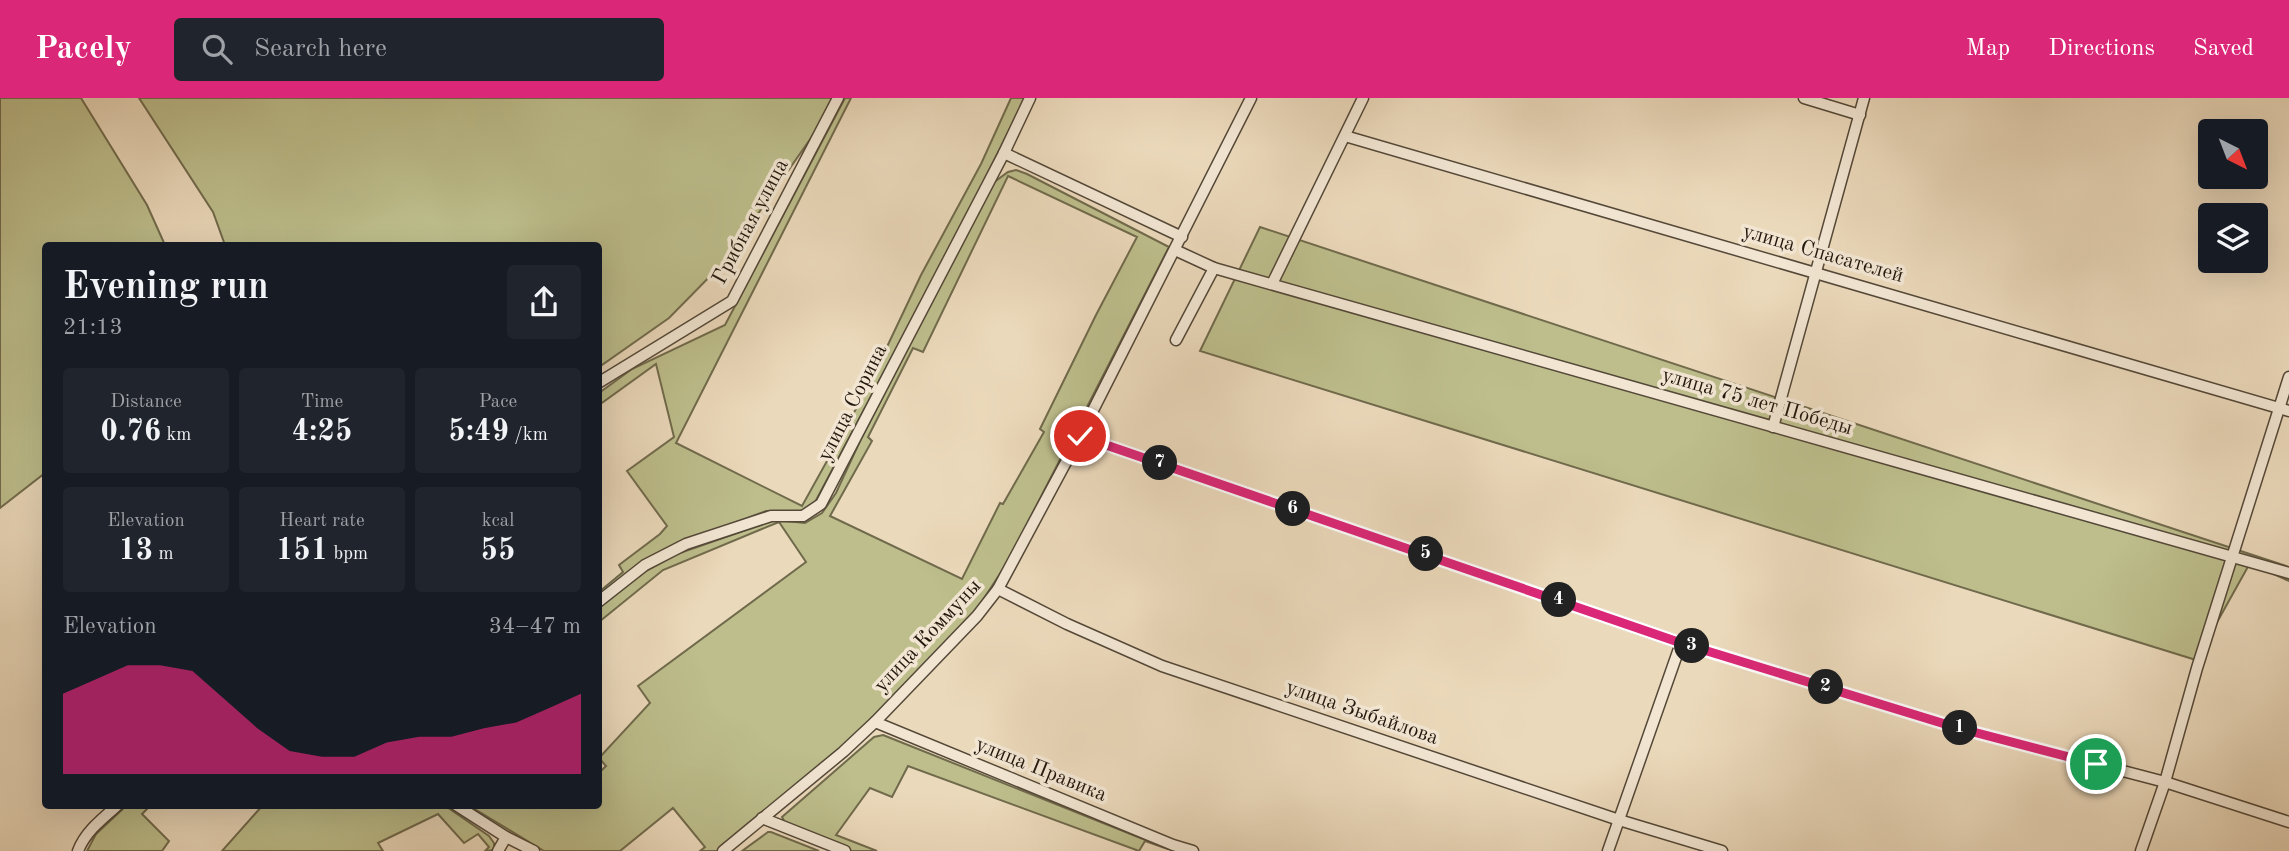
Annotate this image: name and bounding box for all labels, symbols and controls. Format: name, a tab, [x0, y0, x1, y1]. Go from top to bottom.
search box	[174, 18, 664, 81]
icon: search	[198, 30, 236, 68]
text: Pacely	[35, 33, 132, 66]
text: Search here	[254, 36, 387, 62]
text: Map	[1966, 37, 2010, 61]
text: Directions	[2048, 37, 2155, 61]
text: Saved	[2193, 37, 2254, 61]
north arrow	[2198, 119, 2268, 189]
map controls	[2198, 119, 2268, 273]
street label: Грибная улица	[709, 156, 793, 288]
button: layers	[2198, 203, 2268, 273]
street label: улица Спасателей	[1740, 221, 1906, 287]
button: share	[507, 265, 581, 339]
text: Evening run	[63, 269, 269, 307]
text: 21:13	[63, 316, 123, 339]
street label: улица Сорина	[815, 341, 891, 465]
street label: улица 75 лет Победы	[1659, 365, 1855, 439]
text: Distance	[110, 393, 182, 412]
text: Time	[301, 393, 343, 412]
text: Pace	[479, 393, 517, 412]
pin	[1050, 406, 1110, 466]
text: 0.76	[101, 417, 161, 447]
text: 4:25	[292, 417, 352, 447]
text: 5:49	[448, 417, 509, 447]
icon: check	[1061, 417, 1099, 455]
text: km	[161, 426, 191, 445]
text: /km	[509, 426, 548, 445]
pin: 7	[1142, 446, 1178, 480]
text: 7	[1154, 453, 1165, 472]
pin: 6	[1276, 492, 1310, 526]
text: 6	[1287, 499, 1298, 518]
text: Elevation	[107, 512, 185, 531]
text: Heart rate	[279, 512, 365, 531]
text: kcal	[482, 512, 514, 531]
text: 13	[118, 536, 153, 566]
text: 151	[276, 536, 328, 566]
text: 55	[481, 536, 515, 566]
pin: 5	[1408, 536, 1444, 572]
text: 5	[1420, 544, 1431, 563]
text: m	[153, 545, 174, 564]
text: bpm	[328, 545, 368, 564]
street label: улица Коммуны	[871, 575, 986, 697]
pin: 4	[1542, 582, 1576, 618]
text: 4	[1553, 590, 1564, 609]
text: Elevation	[63, 615, 157, 638]
text: 34–47 m	[489, 615, 581, 638]
pin: 3	[1674, 628, 1710, 664]
text: 3	[1686, 636, 1697, 655]
pin: 2	[1808, 670, 1843, 704]
street label: улица Зыбайлова	[1283, 677, 1441, 749]
text: 2	[1820, 677, 1831, 696]
pin: 1	[1942, 710, 1978, 746]
text: 1	[1954, 718, 1965, 737]
street label: улица Правика	[972, 734, 1110, 806]
pin	[2066, 734, 2126, 794]
icon: arrive	[2077, 745, 2115, 783]

